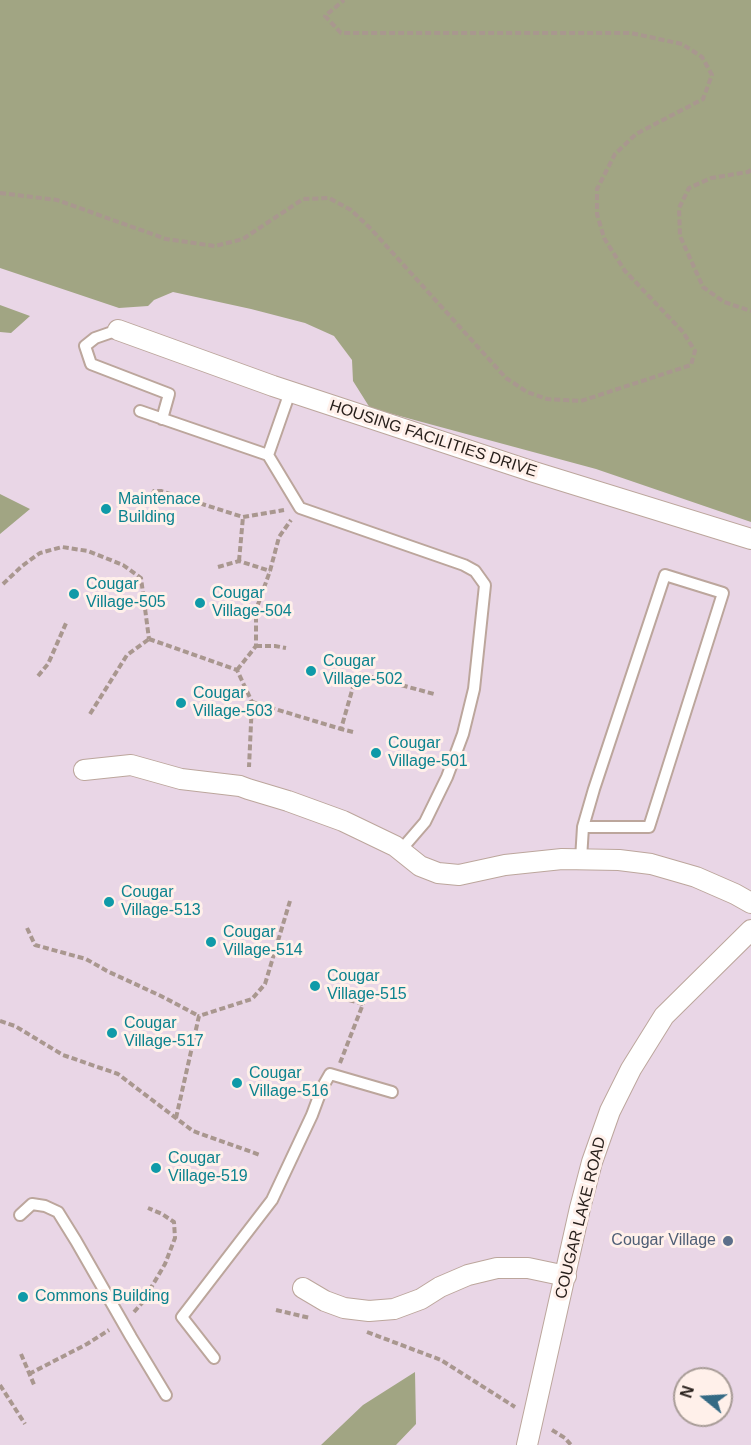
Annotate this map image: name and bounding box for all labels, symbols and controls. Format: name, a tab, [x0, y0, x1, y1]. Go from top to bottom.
street label: HOUSING FACILITIES DRIVE	[327, 396, 539, 482]
place label: Maintenace Building	[118, 490, 201, 528]
marker: Maintenace Building	[99, 502, 113, 516]
place label: Cougar Village-505	[86, 575, 166, 613]
place label: Cougar Village-504	[212, 584, 292, 622]
marker: Cougar Village-505	[67, 587, 81, 601]
marker: Cougar Village-504	[193, 596, 207, 610]
place label: Cougar Village-502	[323, 652, 403, 690]
marker: Cougar Village-502	[304, 664, 318, 678]
place label: Cougar Village-503	[193, 684, 273, 722]
marker: Cougar Village-503	[174, 696, 188, 710]
place label: Cougar Village-501	[388, 734, 468, 772]
marker: Cougar Village-501	[369, 746, 383, 760]
place label: Cougar Village-513	[121, 883, 201, 921]
marker: Cougar Village-513	[102, 895, 116, 909]
place label: Cougar Village-514	[223, 923, 303, 961]
marker: Cougar Village-514	[204, 935, 218, 949]
place label: Cougar Village-515	[327, 967, 407, 1005]
marker: Cougar Village-515	[308, 979, 322, 993]
place label: Cougar Village-517	[124, 1014, 204, 1052]
marker: Cougar Village-517	[105, 1026, 119, 1040]
place label: Cougar Village-516	[249, 1064, 329, 1102]
marker: Cougar Village-516	[230, 1076, 244, 1090]
street label: COUGAR LAKE ROAD	[552, 1135, 610, 1301]
place label: Cougar Village-519	[168, 1149, 248, 1187]
marker: Cougar Village-519	[149, 1161, 163, 1175]
place label: Cougar Village	[611, 1231, 716, 1251]
marker: Cougar Village	[721, 1234, 735, 1248]
place label: Commons Building	[35, 1287, 169, 1307]
marker: Commons Building	[16, 1290, 30, 1304]
north arrow	[673, 1367, 733, 1427]
text: N	[677, 1384, 697, 1400]

